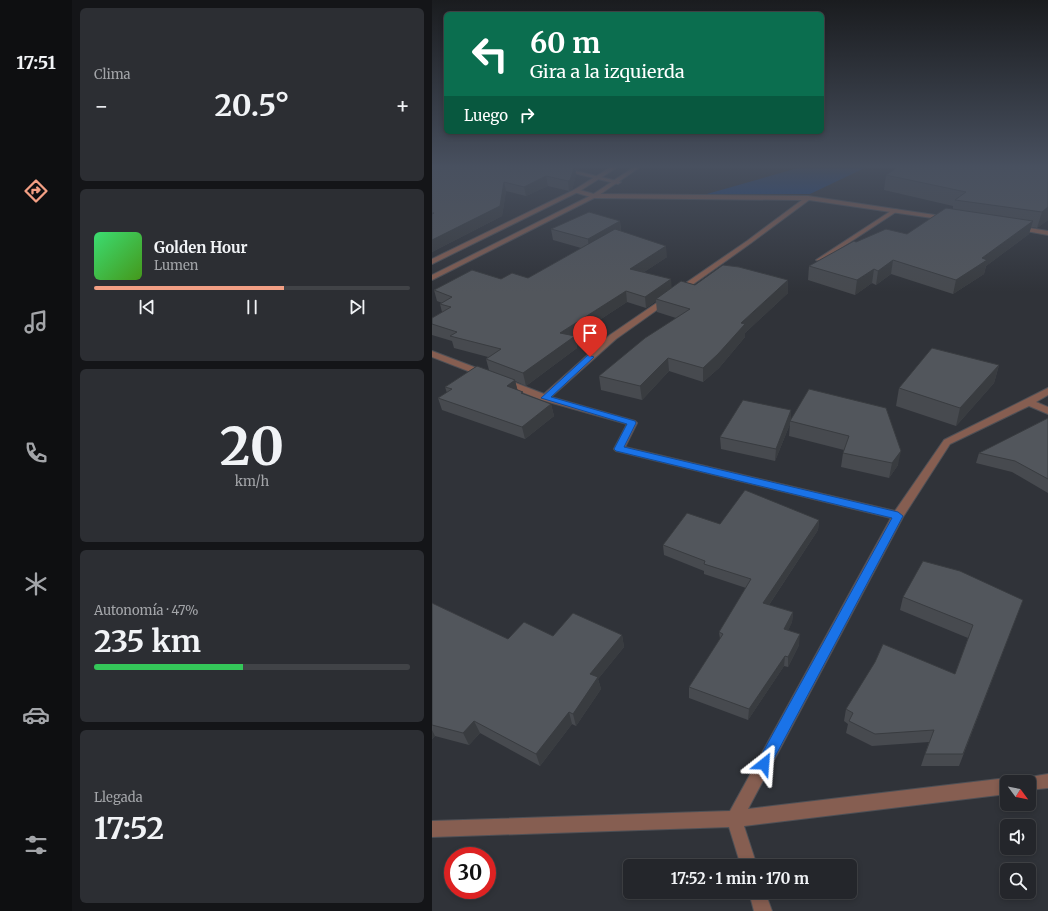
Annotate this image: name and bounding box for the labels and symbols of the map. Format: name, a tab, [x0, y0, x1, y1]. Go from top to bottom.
pin	[573, 316, 607, 357]
position arrow	[743, 743, 785, 785]
north arrow	[1000, 775, 1036, 811]
speed limit sign: 30	[444, 847, 496, 899]

